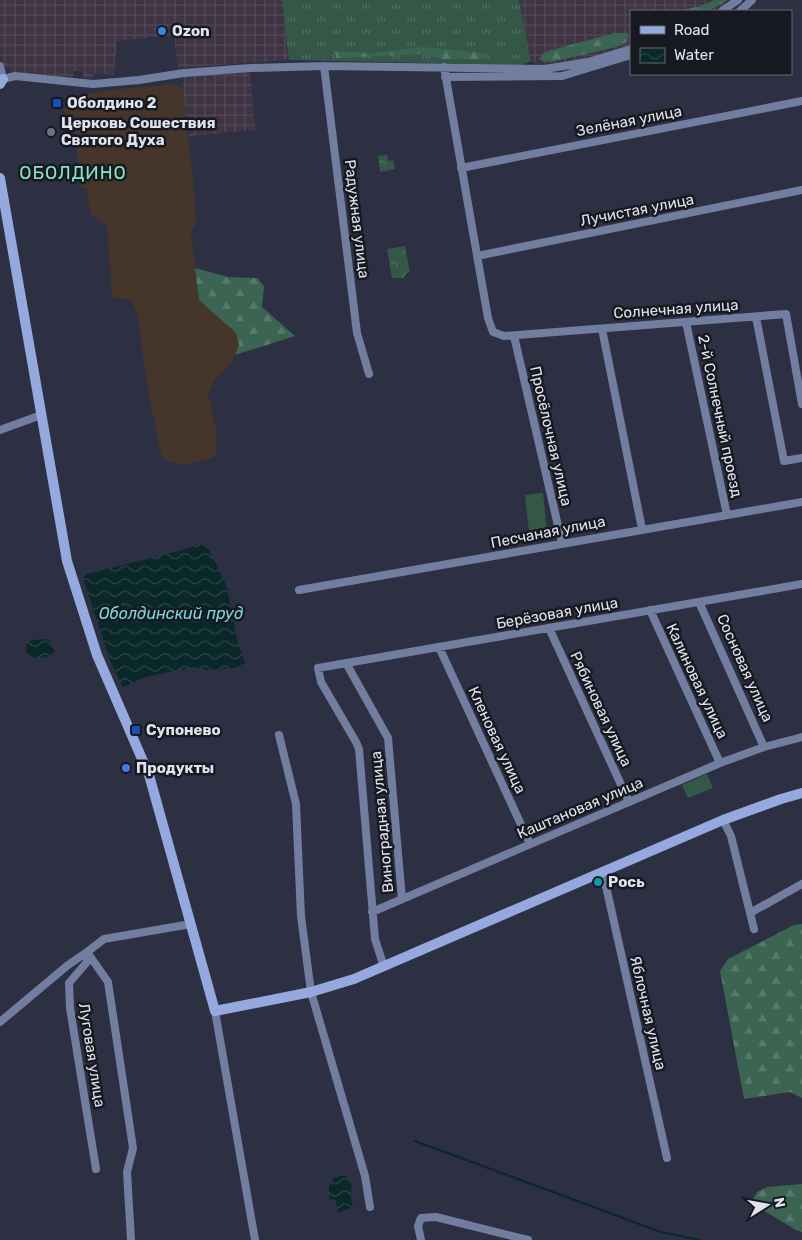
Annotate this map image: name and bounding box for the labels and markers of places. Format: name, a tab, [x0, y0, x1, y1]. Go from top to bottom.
place label: Ozon	[172, 22, 210, 40]
marker: Ozon	[156, 25, 168, 37]
place label: Оболдино 2	[67, 94, 157, 112]
marker: Оболдино 2	[51, 97, 63, 109]
place label: Церковь Сошествия Святого Духа	[61, 114, 216, 149]
marker: Церковь Сошествия Святого Духа	[45, 126, 57, 138]
place label: Супонево	[146, 721, 221, 739]
marker: Супонево	[130, 724, 142, 736]
place label: Продукты	[136, 759, 214, 777]
marker: Продукты	[120, 762, 132, 774]
place label: Рось	[608, 873, 645, 891]
marker: Рось	[592, 876, 604, 888]

